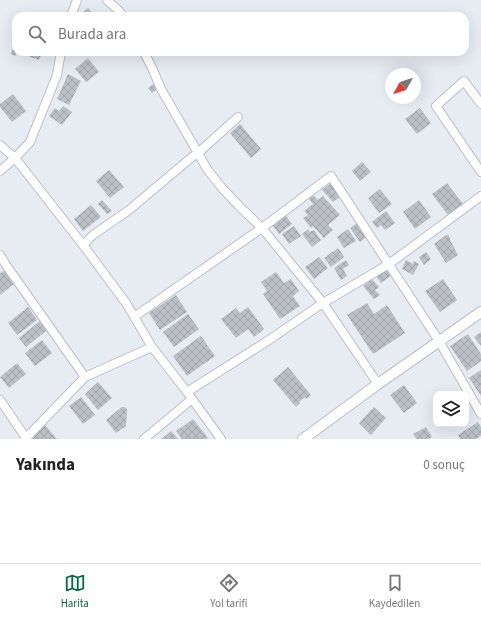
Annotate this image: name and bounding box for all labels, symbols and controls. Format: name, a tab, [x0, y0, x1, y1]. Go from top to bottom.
search box	[12, 12, 469, 56]
icon: search	[26, 23, 48, 45]
text: Burada ara	[58, 24, 126, 45]
north arrow	[385, 68, 421, 104]
map controls	[433, 391, 469, 427]
button: layers	[433, 391, 469, 427]
text: Yakında	[16, 453, 75, 477]
text: 0 sonuç	[423, 456, 465, 474]
tab: Harita	[61, 572, 89, 611]
tab: Yol tarifi	[210, 572, 247, 611]
tab: Kaydedilen	[369, 572, 420, 611]

